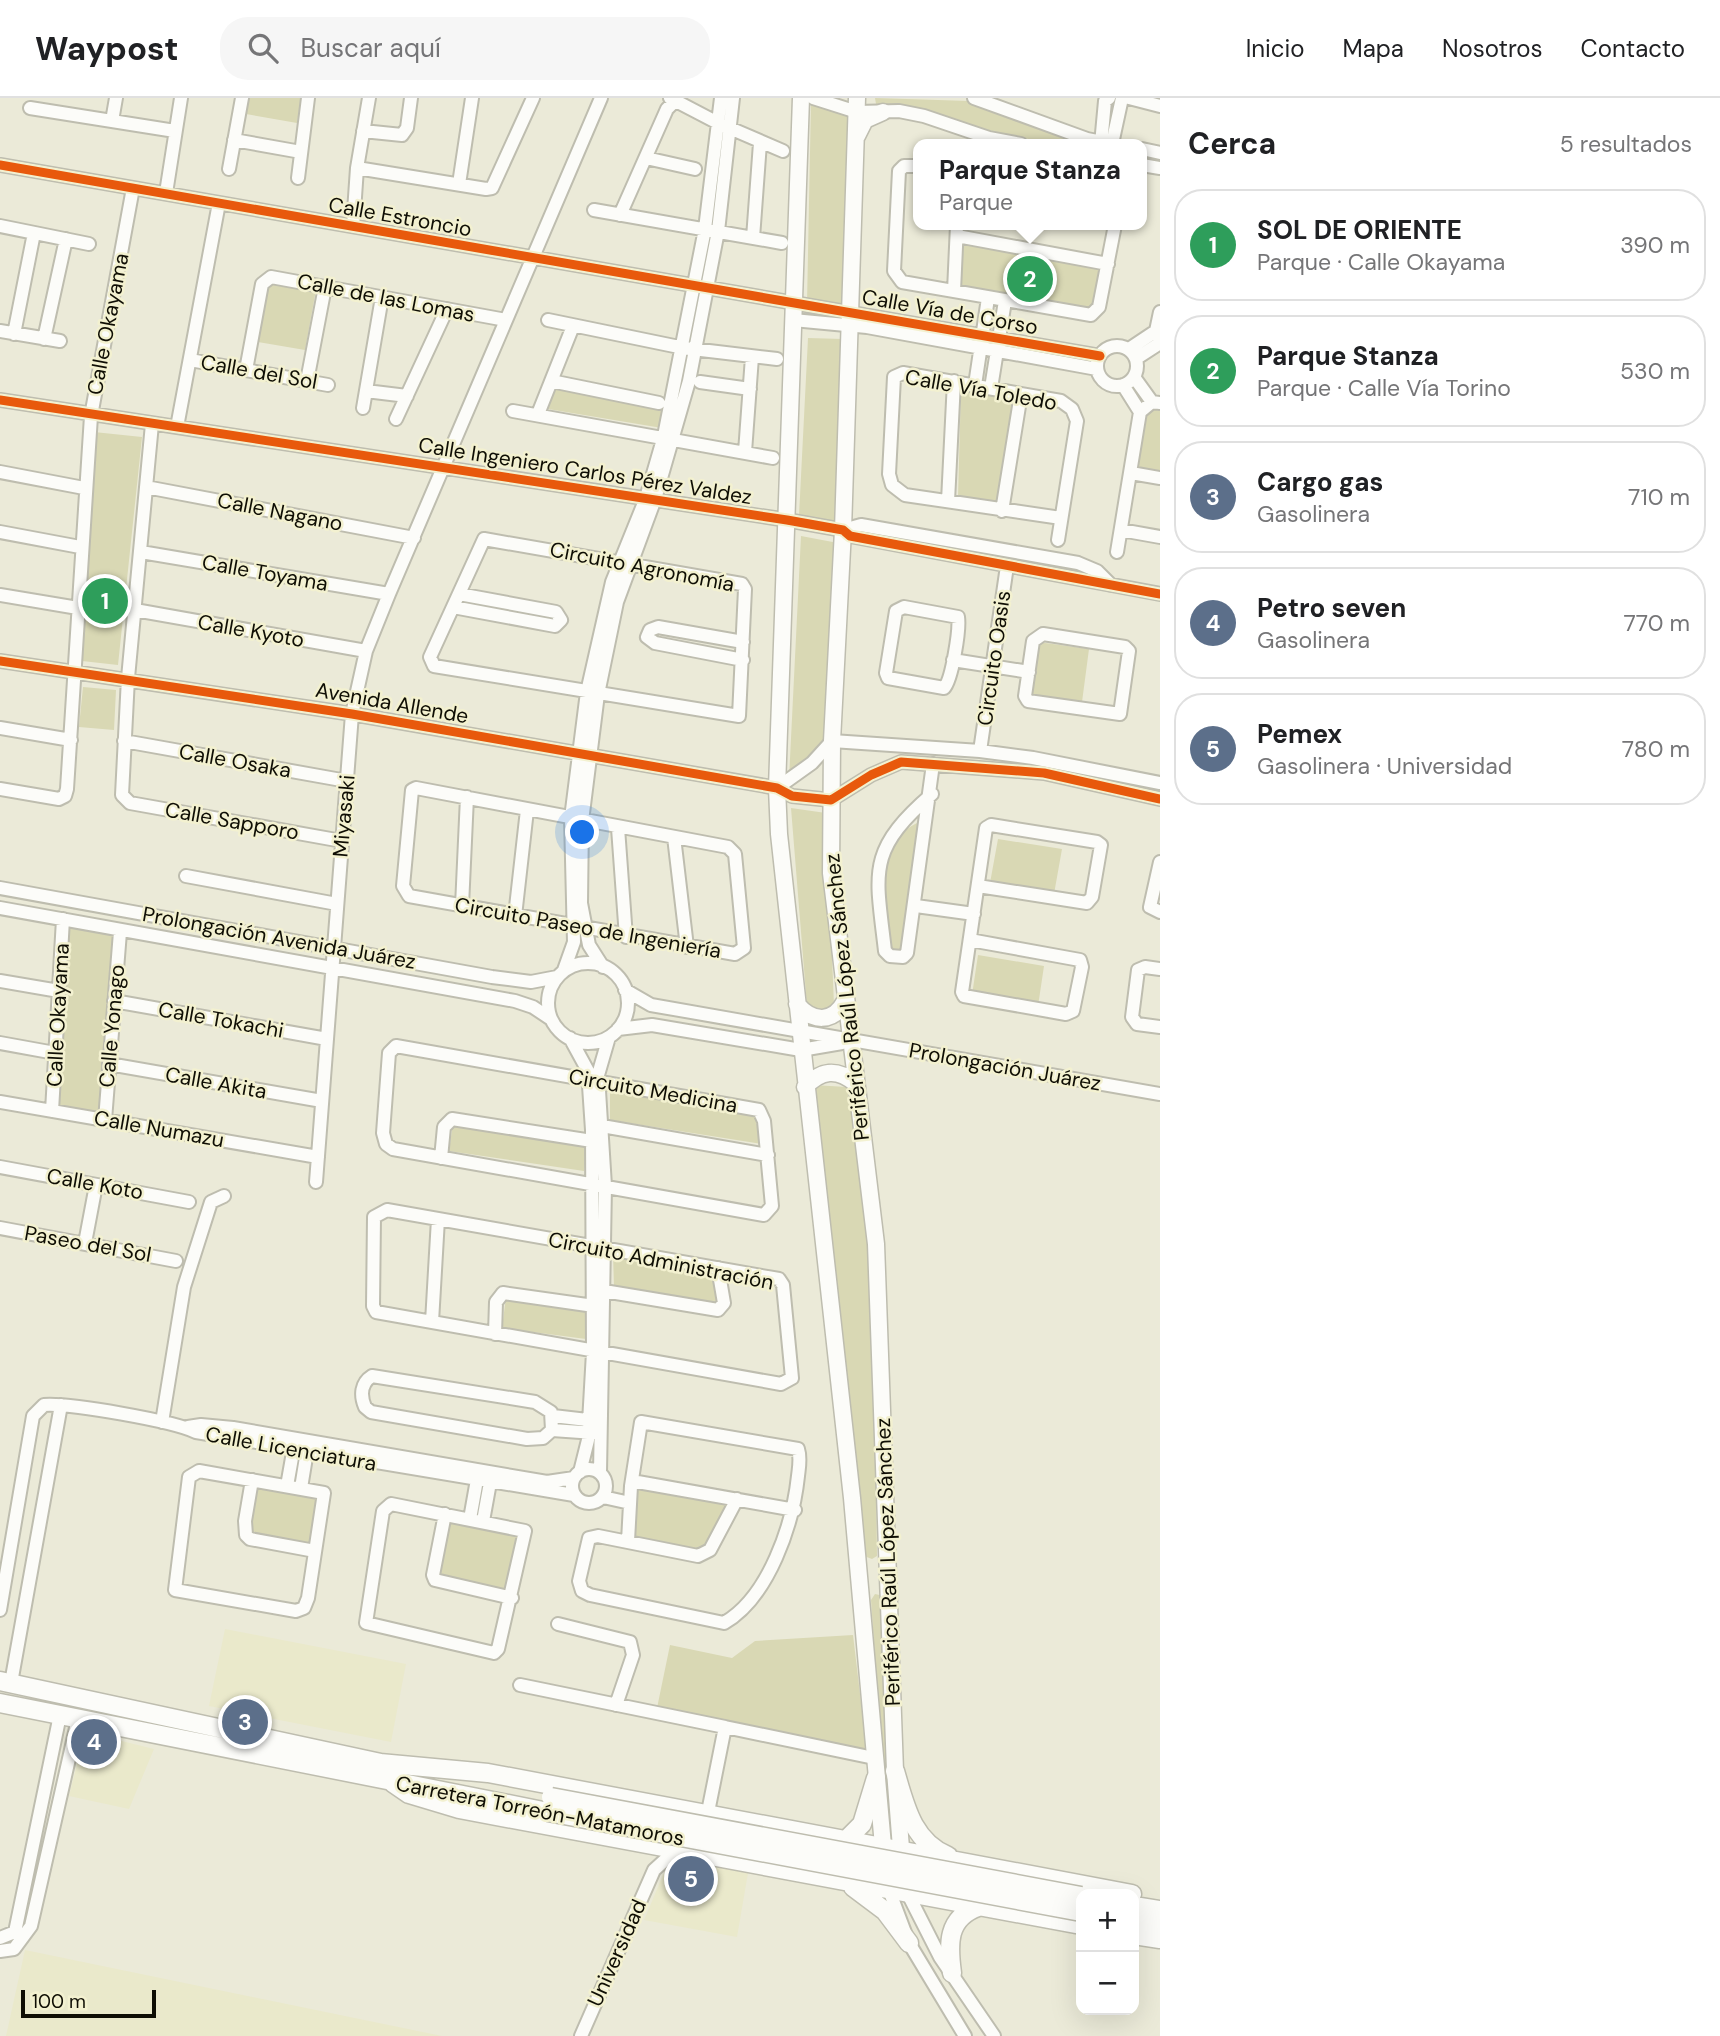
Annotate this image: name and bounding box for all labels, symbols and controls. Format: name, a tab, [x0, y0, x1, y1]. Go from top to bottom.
search box	[220, 17, 710, 80]
text: Waypost	[35, 27, 178, 70]
icon: search	[244, 29, 282, 67]
text: Buscar aquí	[300, 31, 441, 65]
text: Inicio	[1246, 33, 1305, 64]
text: Mapa	[1343, 33, 1404, 64]
text: Nosotros	[1442, 33, 1543, 64]
text: Contacto	[1581, 33, 1685, 64]
text: Cerca	[1188, 124, 1276, 163]
text: 5 resultados	[1560, 129, 1692, 159]
popup	[913, 139, 1147, 230]
text: Parque Stanza	[939, 153, 1121, 187]
text: Parque	[939, 187, 1013, 217]
street label: Calle Estroncio	[326, 191, 474, 243]
text: SOL DE ORIENTE	[1257, 213, 1462, 247]
text: 1	[1209, 230, 1217, 260]
text: 390 m	[1620, 230, 1690, 260]
text: Parque · Calle Okayama	[1257, 247, 1505, 277]
street label: Calle Okayama	[81, 251, 135, 397]
pin: 2	[1007, 253, 1053, 305]
street label: Calle de las Lomas	[295, 267, 477, 329]
street label: Calle Vía de Corso	[860, 283, 1040, 341]
text: Parque Stanza	[1257, 339, 1439, 373]
street label: Calle del Sol	[198, 348, 320, 396]
text: 2	[1206, 356, 1220, 386]
text: 530 m	[1620, 356, 1690, 386]
street label: Calle Vía Toledo	[903, 363, 1059, 417]
text: Parque · Calle Vía Torino	[1257, 373, 1511, 403]
street label: Calle Ingeniero Carlos Pérez Valdez	[416, 431, 754, 511]
text: Cargo gas	[1257, 465, 1383, 499]
text: 3	[1206, 482, 1220, 512]
text: 710 m	[1628, 482, 1690, 512]
street label: Calle Nagano	[215, 486, 345, 538]
text: Gasolinera	[1257, 499, 1370, 529]
street label: Circuito Agronomía	[547, 535, 737, 599]
street label: Calle Toyama	[200, 548, 330, 598]
pin: 1	[82, 575, 128, 627]
street label: Circuito Oasis	[971, 589, 1017, 727]
text: Petro seven	[1257, 591, 1406, 625]
street label: Calle Kyoto	[196, 608, 306, 654]
text: 4	[1206, 608, 1220, 638]
text: 770 m	[1623, 608, 1690, 638]
text: Gasolinera	[1257, 625, 1370, 655]
street label: Avenida Allende	[313, 676, 471, 730]
text: Pemex	[1257, 717, 1342, 751]
text: 5	[1206, 734, 1220, 764]
text: 780 m	[1622, 734, 1690, 764]
street label: Calle Osaka	[177, 737, 293, 785]
text: Gasolinera · Universidad	[1257, 751, 1512, 781]
street label: Miyasaki	[326, 774, 362, 858]
street label: Calle Sapporo	[163, 795, 301, 847]
your location	[565, 815, 599, 849]
street label: Periférico Raúl López Sánchez	[818, 852, 876, 1142]
street label: Circuito Paseo de Ingeniería	[453, 891, 723, 965]
street label: Prolongación Avenida Juárez	[140, 900, 418, 976]
street label: Calle Okayama	[40, 942, 76, 1088]
street label: Calle Yonago	[93, 963, 131, 1089]
street label: Calle Tokachi	[156, 995, 286, 1045]
street label: Prolongación Juárez	[907, 1036, 1103, 1098]
street label: Calle Akita	[163, 1060, 269, 1106]
street label: Circuito Medicina	[566, 1062, 740, 1120]
street label: Calle Numazu	[92, 1104, 226, 1154]
street label: Calle Koto	[45, 1162, 145, 1206]
street label: Paseo del Sol	[22, 1219, 154, 1269]
street label: Circuito Administración	[546, 1225, 776, 1297]
street label: Periférico Raúl López Sánchez	[869, 1417, 907, 1707]
street label: Calle Licenciatura	[203, 1420, 379, 1478]
pin: 3	[222, 1696, 268, 1748]
pin: 4	[71, 1716, 117, 1768]
street label: Carretera Torreón-Matamoros	[393, 1769, 687, 1853]
pin: 5	[668, 1853, 714, 1905]
map controls	[1076, 1889, 1139, 2015]
button: +	[1076, 1889, 1139, 1952]
street label: Universidad	[581, 1895, 653, 2011]
button: −	[1076, 1952, 1139, 2015]
scale bar	[21, 1987, 156, 2019]
text: 100 m	[32, 1989, 86, 2014]

